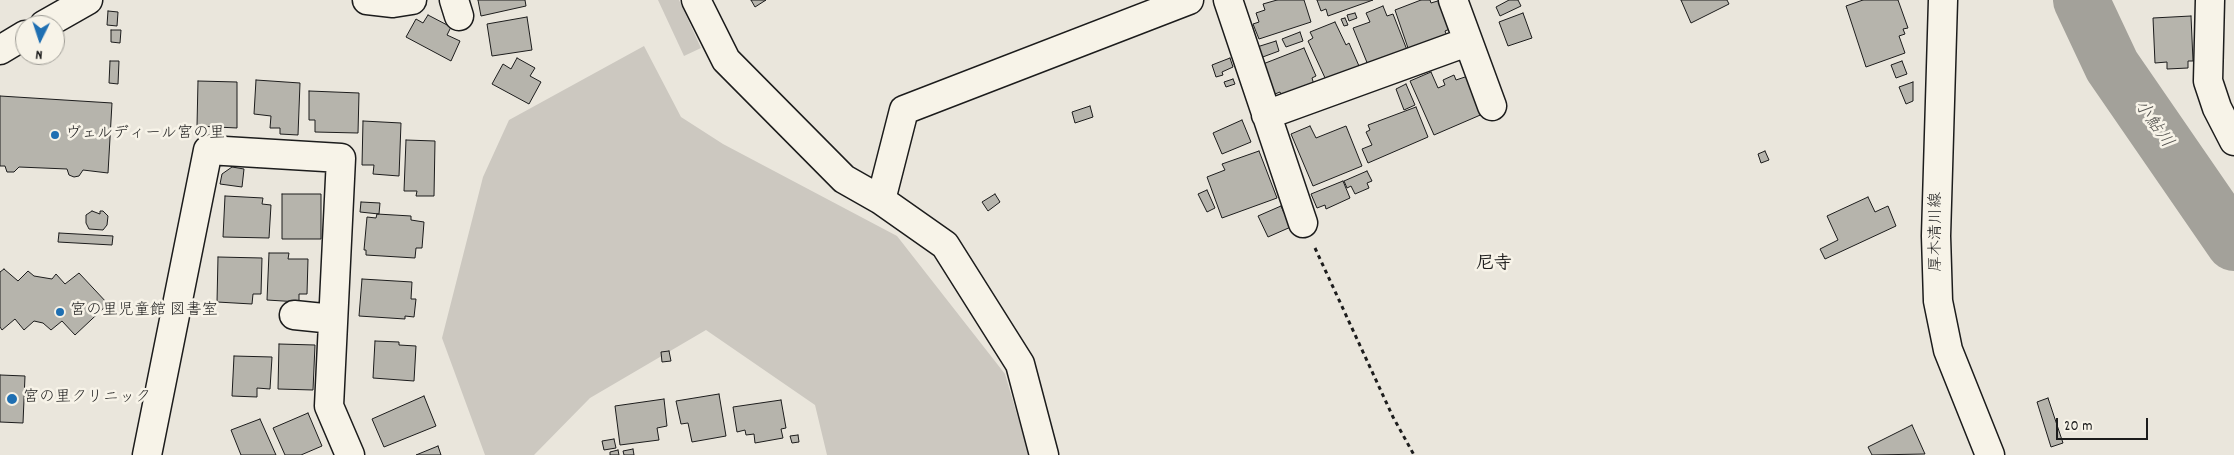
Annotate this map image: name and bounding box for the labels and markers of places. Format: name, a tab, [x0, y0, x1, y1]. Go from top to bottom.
place label: ヴェルディール宮の里	[65, 125, 225, 145]
marker: ヴェルディール宮の里	[49, 129, 61, 141]
place label: 宮の里児童館 図書室	[70, 302, 218, 322]
marker: 宮の里児童館 図書室	[54, 306, 66, 318]
place label: 宮の里クリニック	[23, 389, 151, 409]
marker: 宮の里クリニック	[5, 392, 19, 406]

